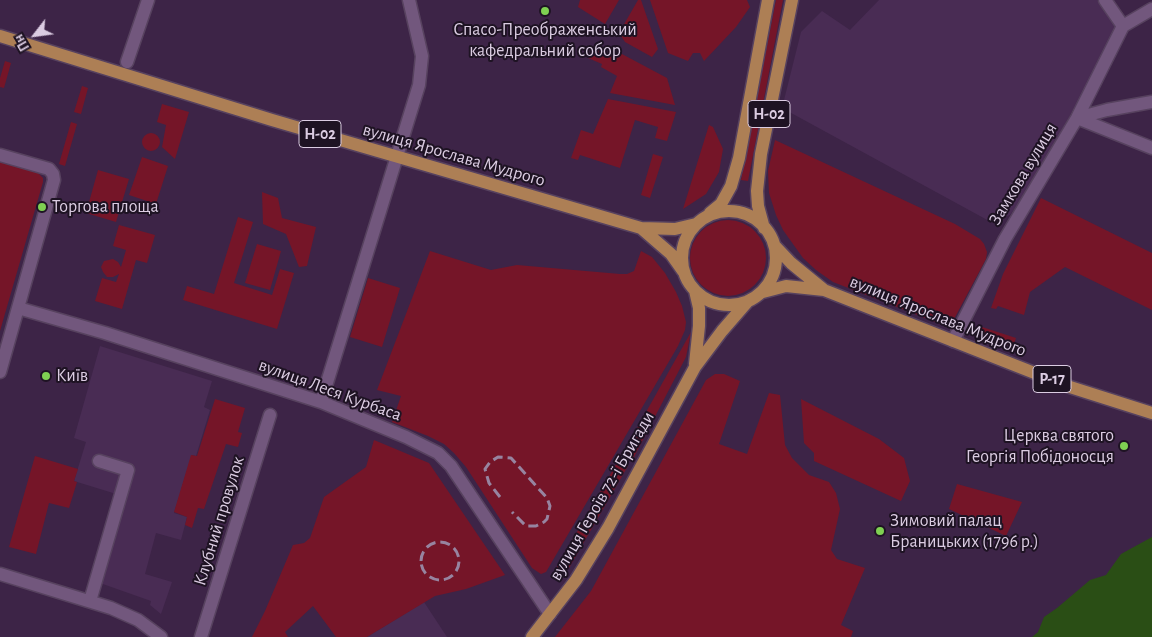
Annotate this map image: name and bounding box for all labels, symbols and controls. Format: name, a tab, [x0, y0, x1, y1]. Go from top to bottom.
marker: Спасо-Преображенський кафедральний собор	[539, 5, 551, 17]
north arrow	[10, 10, 60, 60]
place label: Спасо-Преображенський кафедральний собор	[453, 19, 637, 62]
text: Пн	[12, 32, 32, 53]
road number: Н-02	[748, 100, 790, 128]
street label: вулиця Ярослава Мудрого	[360, 119, 548, 191]
street label: Замкова вулиця	[984, 119, 1062, 229]
road number: Н-02	[299, 120, 341, 148]
place label: Торгова площа	[52, 196, 159, 218]
marker: Торгова площа	[36, 201, 48, 213]
street label: вулиця Ярослава Мудрого	[847, 271, 1029, 361]
street label: вулиця Леся Курбаса	[256, 354, 404, 426]
place label: Київ	[56, 365, 88, 387]
road number: Р-17	[1033, 366, 1071, 392]
marker: Київ	[40, 370, 52, 382]
street label: вулиця Героїв 72-ї Бригади	[545, 408, 659, 584]
place label: Церква святого Георгія Побідоносця	[966, 425, 1114, 468]
marker: Церква святого Георгія Побідоносця	[1118, 440, 1130, 452]
street label: Клубний провулок	[189, 454, 249, 588]
place label: Зимовий палац Браницьких (1796 р.)	[890, 510, 1039, 552]
marker: Зимовий палац Браницьких (1796 р.)	[874, 525, 886, 537]

